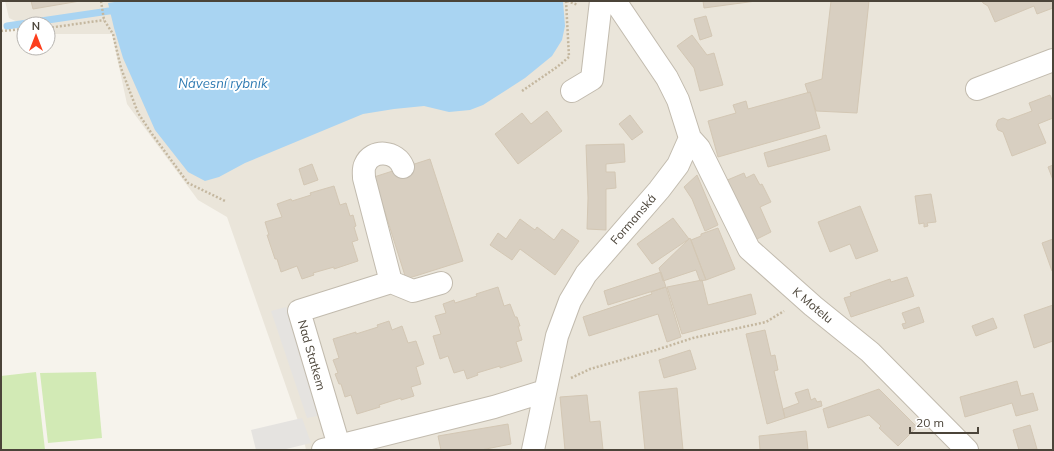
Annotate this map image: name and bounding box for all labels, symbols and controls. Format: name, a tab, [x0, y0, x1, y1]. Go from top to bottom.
north arrow	[16, 16, 56, 56]
text: N	[32, 19, 40, 33]
water label: Návesní rybník	[178, 75, 268, 91]
street label: Formanská	[607, 191, 659, 247]
street label: K Motelu	[790, 284, 836, 326]
street label: Nad Statkem	[295, 318, 329, 392]
scale bar	[910, 409, 978, 435]
text: 20 m	[916, 415, 944, 430]

